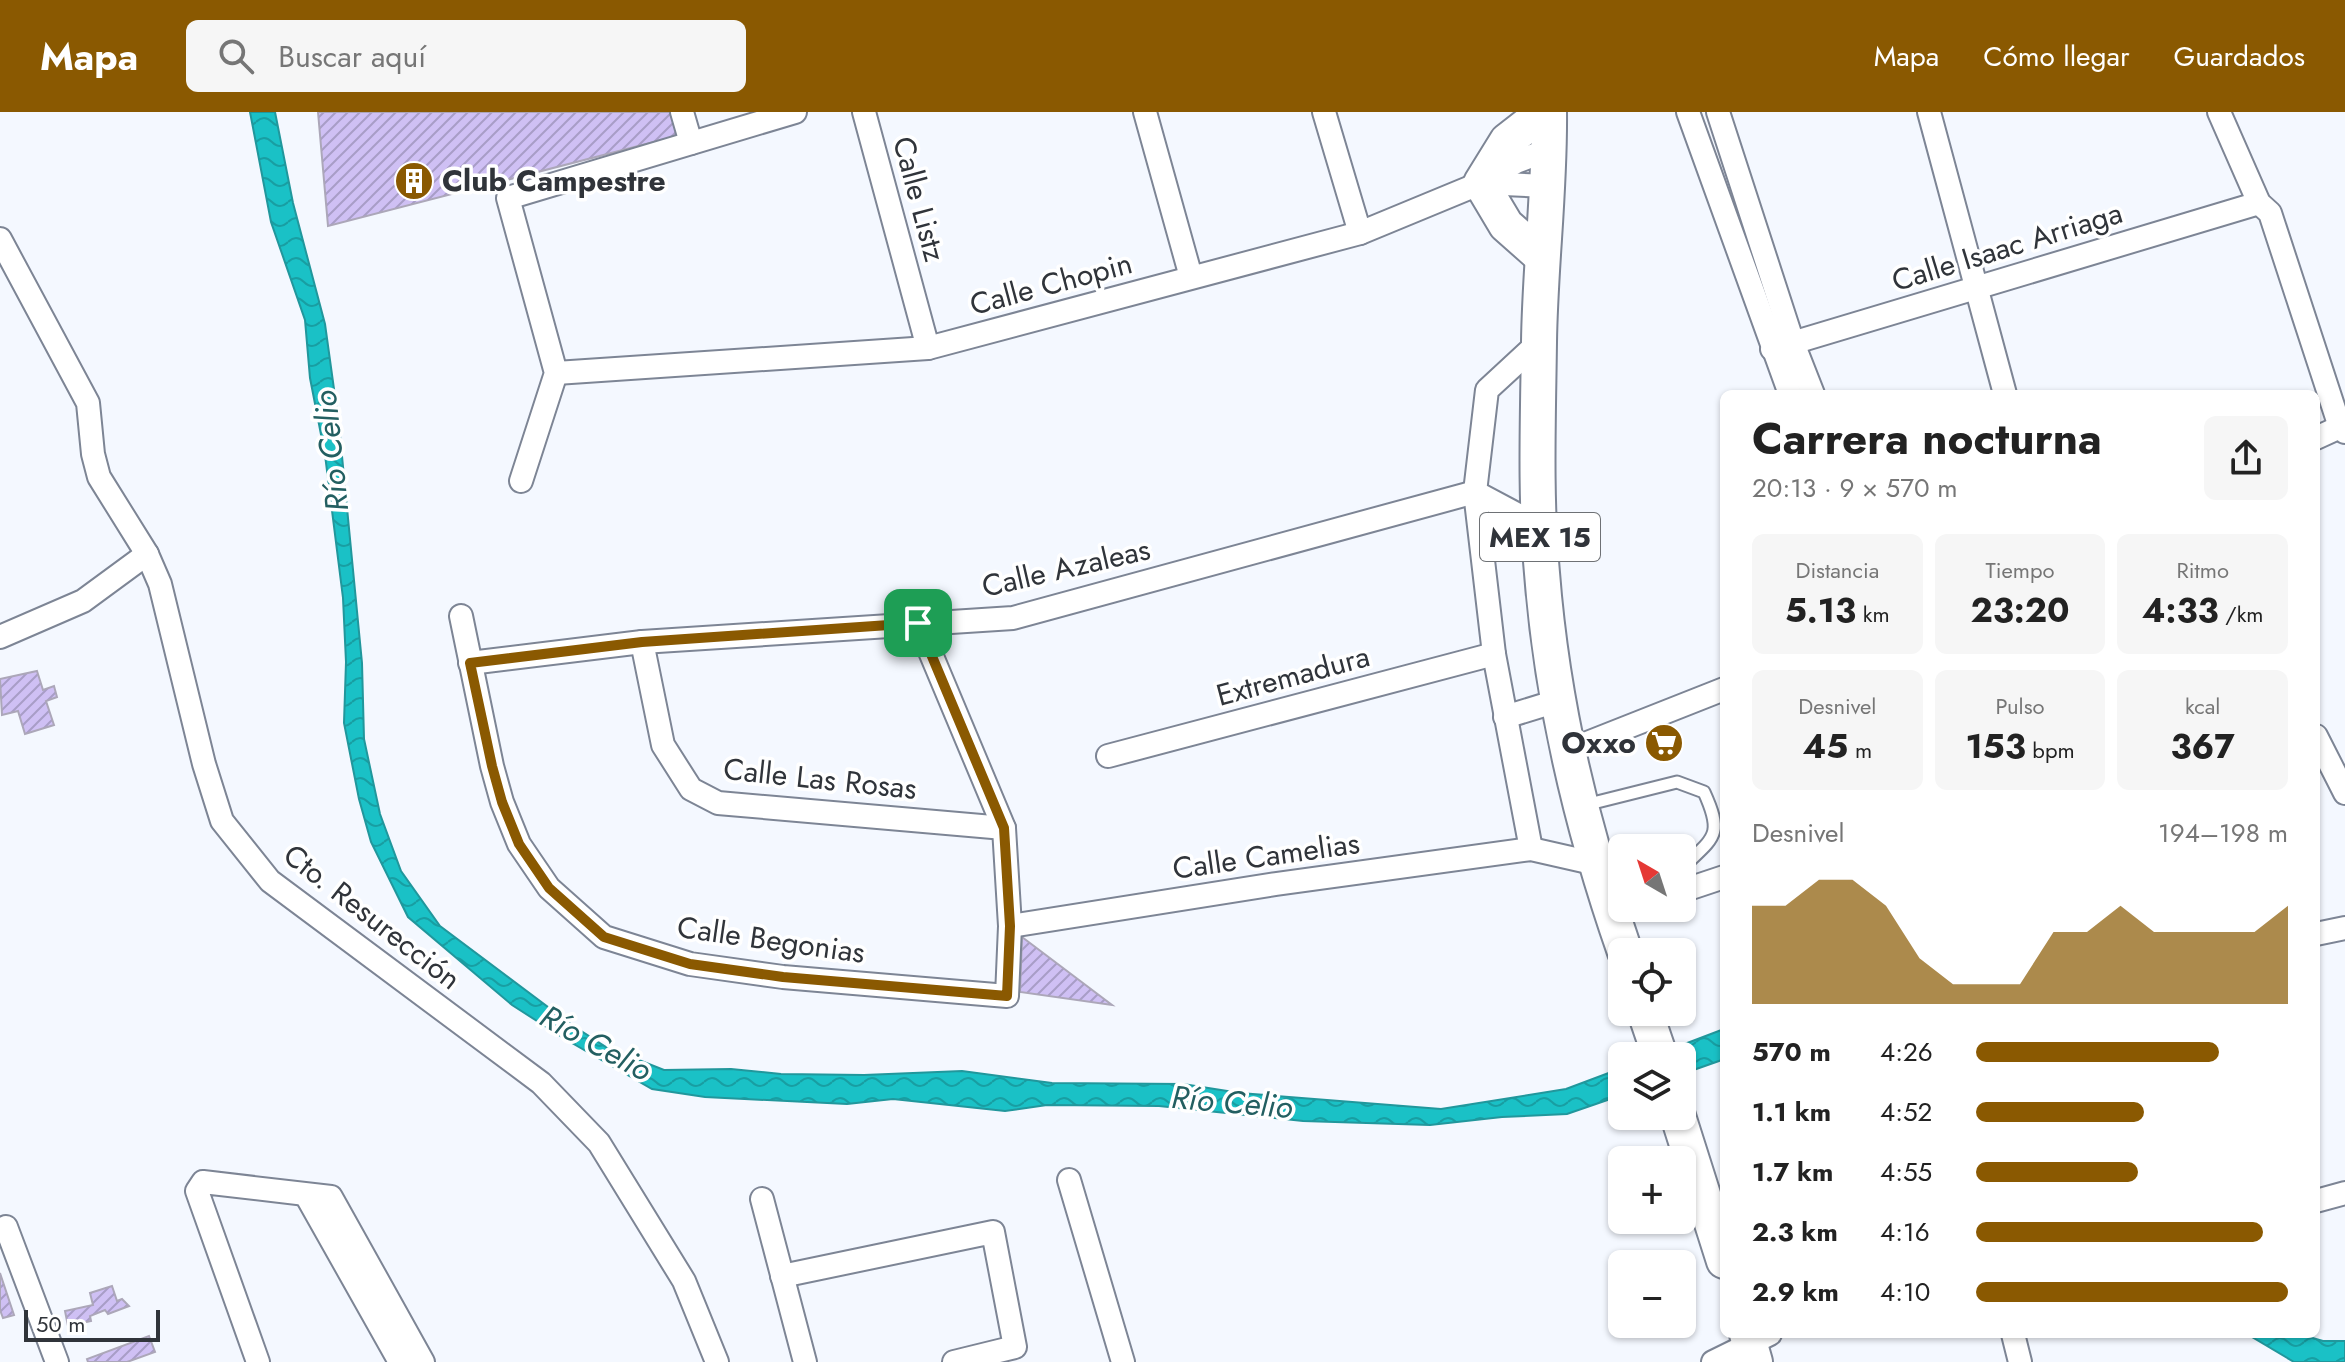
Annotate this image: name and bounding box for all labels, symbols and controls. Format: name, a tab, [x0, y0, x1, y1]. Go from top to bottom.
search box	[186, 20, 746, 92]
text: Mapa	[40, 29, 138, 84]
icon: search	[214, 34, 258, 78]
text: Buscar aquí	[278, 35, 426, 78]
text: Mapa	[1874, 36, 1939, 77]
text: Cómo llegar	[1983, 36, 2130, 77]
text: Guardados	[2174, 36, 2305, 77]
street label: Calle Listz	[882, 132, 957, 266]
place label: Club Campestre	[442, 159, 666, 202]
building icon: Club Campestre	[393, 160, 435, 202]
street label: Calle Isaac Arriaga	[1886, 191, 2127, 302]
street label: Calle Chopin	[965, 241, 1137, 326]
water label: Río Celio	[302, 388, 360, 514]
text: Carrera nocturna	[1752, 407, 2102, 471]
button: share	[2204, 416, 2288, 500]
text: 20:13 · 9 × 570 m	[1752, 469, 1958, 507]
road number: MEX 15	[1480, 513, 1600, 561]
street label: Calle Azaleas	[977, 527, 1154, 608]
text: Distancia	[1795, 554, 1879, 586]
text: Tiempo	[1985, 554, 2054, 586]
text: Ritmo	[2176, 554, 2229, 586]
text: 5.13	[1785, 586, 1856, 635]
text: 23:20	[1970, 586, 2070, 635]
text: 4:33	[2142, 586, 2219, 635]
pin	[884, 589, 952, 657]
text: km	[1856, 598, 1890, 630]
text: /km	[2219, 598, 2264, 630]
icon: arrive	[896, 601, 940, 645]
street label: Extremadura	[1211, 634, 1374, 717]
text: Desnivel	[1798, 690, 1876, 722]
text: Pulso	[1995, 690, 2045, 722]
text: kcal	[2185, 690, 2220, 722]
place label: Oxxo	[1561, 721, 1636, 764]
supermarket icon: Oxxo	[1643, 722, 1685, 764]
text: 45	[1803, 722, 1848, 771]
text: 153	[1965, 722, 2026, 771]
text: 367	[2170, 722, 2235, 771]
text: m	[1848, 734, 1872, 766]
text: bpm	[2026, 734, 2075, 766]
street label: Calle Las Rosas	[721, 747, 919, 810]
text: Desnivel	[1752, 814, 1844, 852]
text: 194–198 m	[2158, 814, 2288, 852]
street label: Calle Camelias	[1170, 821, 1362, 890]
street label: Cto. Resurección	[275, 834, 470, 1000]
north arrow	[1608, 834, 1696, 922]
map controls	[1608, 834, 1696, 1338]
street label: Calle Begonias	[675, 905, 868, 974]
button: locate	[1608, 938, 1696, 1026]
water label: Río Celio	[532, 993, 660, 1093]
text: 570 m	[1752, 1033, 1831, 1071]
text: 4:26	[1880, 1033, 1933, 1071]
button: layers	[1608, 1042, 1696, 1130]
water label: Río Celio	[1169, 1074, 1295, 1130]
text: 1.1 km	[1752, 1093, 1831, 1131]
text: 4:52	[1880, 1093, 1932, 1131]
button: +	[1608, 1146, 1696, 1234]
text: 1.7 km	[1752, 1153, 1833, 1191]
text: 4:55	[1880, 1153, 1932, 1191]
text: 2.3 km	[1752, 1213, 1838, 1251]
text: 4:16	[1880, 1213, 1930, 1251]
button: −	[1608, 1250, 1696, 1338]
text: 2.9 km	[1752, 1273, 1839, 1311]
text: 4:10	[1880, 1273, 1930, 1311]
scale bar	[24, 1306, 160, 1342]
text: 50 m	[36, 1308, 85, 1340]

